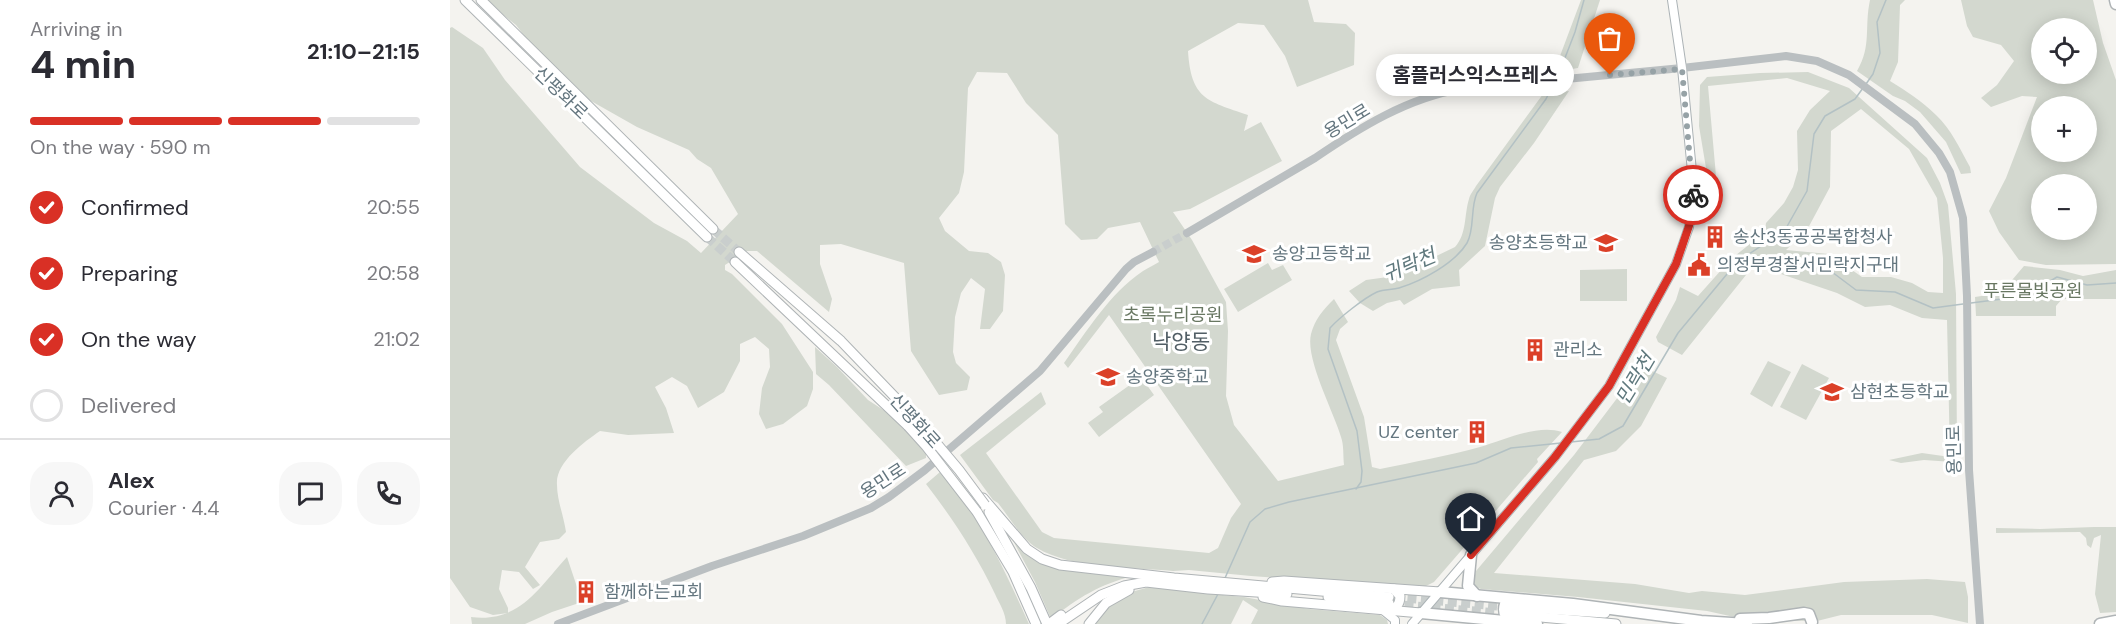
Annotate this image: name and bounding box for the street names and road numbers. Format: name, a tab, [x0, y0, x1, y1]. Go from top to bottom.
street label: 신평화로	[529, 61, 593, 125]
street label: 용민로	[1320, 98, 1374, 144]
street label: 신평화로	[884, 388, 946, 454]
street label: 용민로	[1942, 425, 1966, 475]
street label: 용민로	[856, 457, 910, 505]

